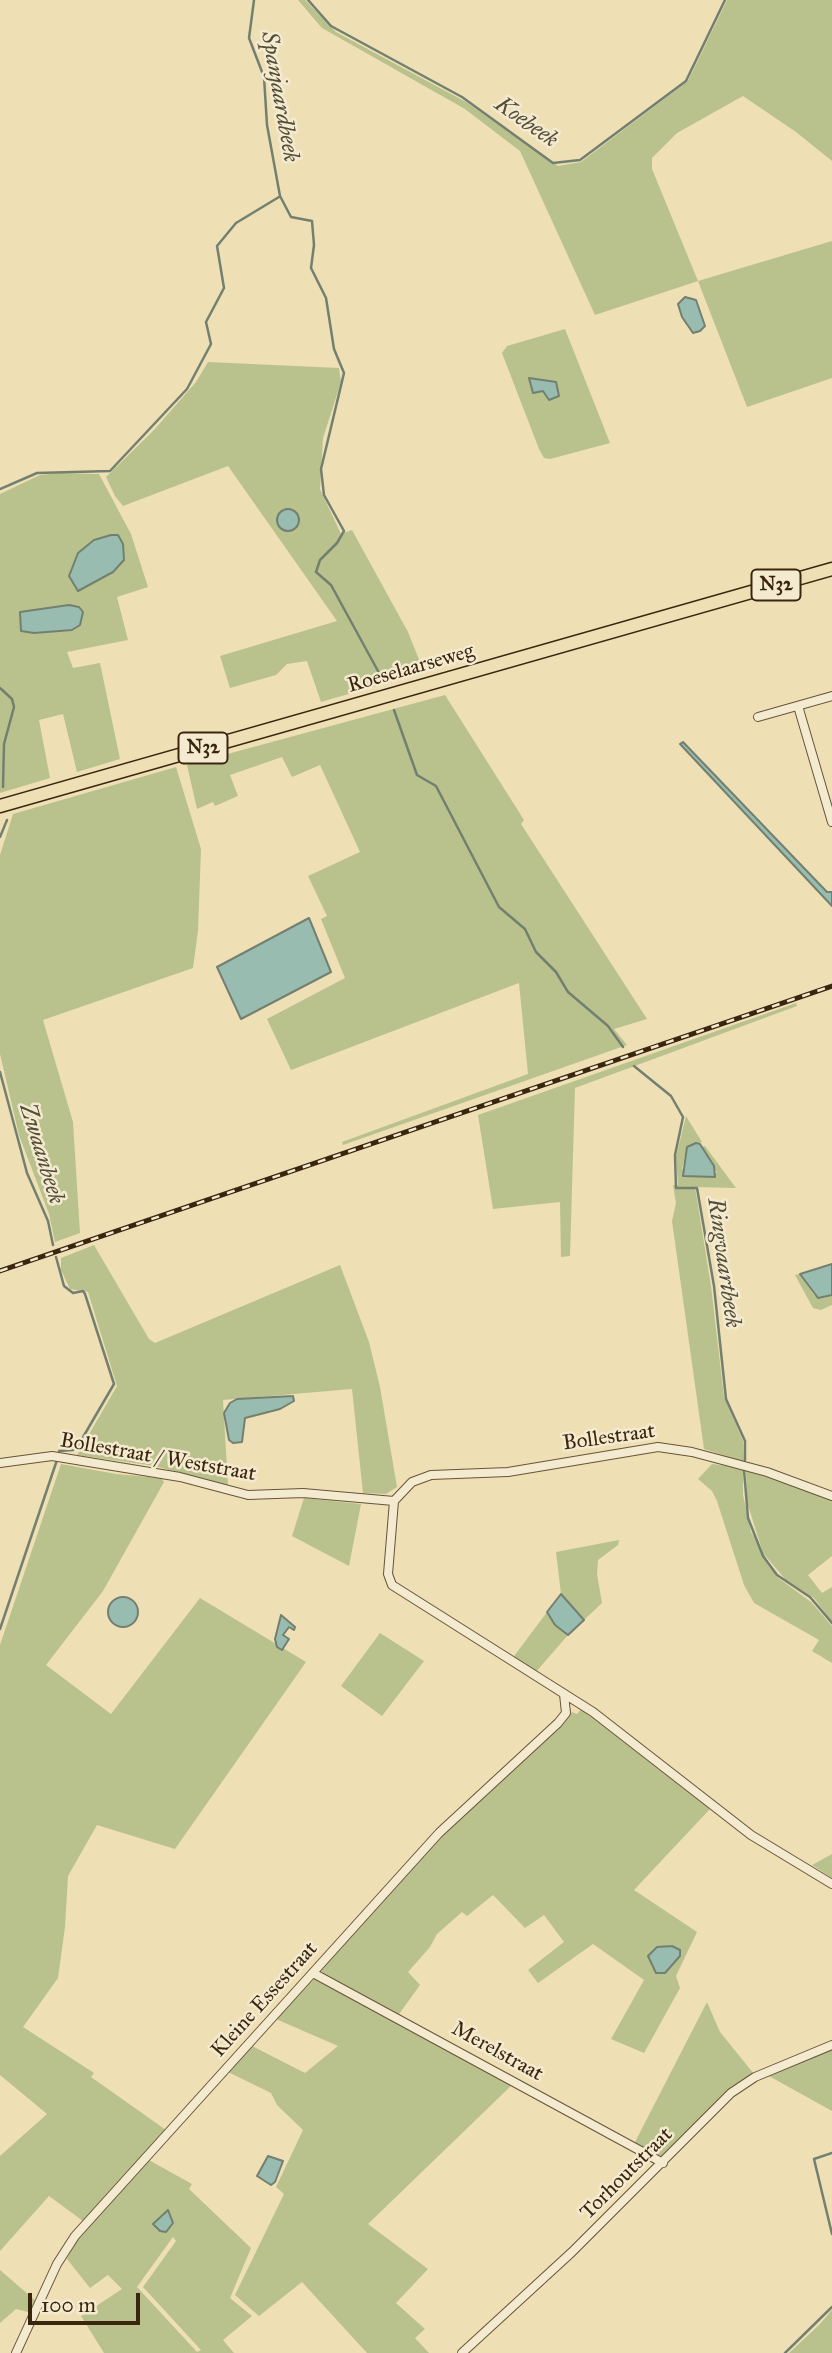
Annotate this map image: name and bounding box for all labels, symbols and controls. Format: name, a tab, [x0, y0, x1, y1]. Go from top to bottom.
water label: Spanjaardbeek	[254, 29, 304, 165]
water label: Koebeek	[489, 91, 563, 155]
road number: N32	[752, 570, 800, 600]
street label: Roeselaarseweg	[345, 639, 477, 699]
road number: N32	[178, 733, 228, 764]
water label: Zwaanbeek	[13, 1100, 69, 1208]
water label: Ringvaartbeek	[700, 1196, 746, 1330]
street label: Bollestraat	[561, 1419, 657, 1457]
street label: Bollestraat / Weststraat	[58, 1428, 258, 1488]
street label: Kleine Essestraat	[206, 1937, 324, 2063]
street label: Merelstraat	[447, 2017, 547, 2087]
street label: Torhoutstraat	[576, 2123, 678, 2225]
scale bar	[32, 2280, 144, 2324]
text: 100 m	[41, 2292, 96, 2318]

